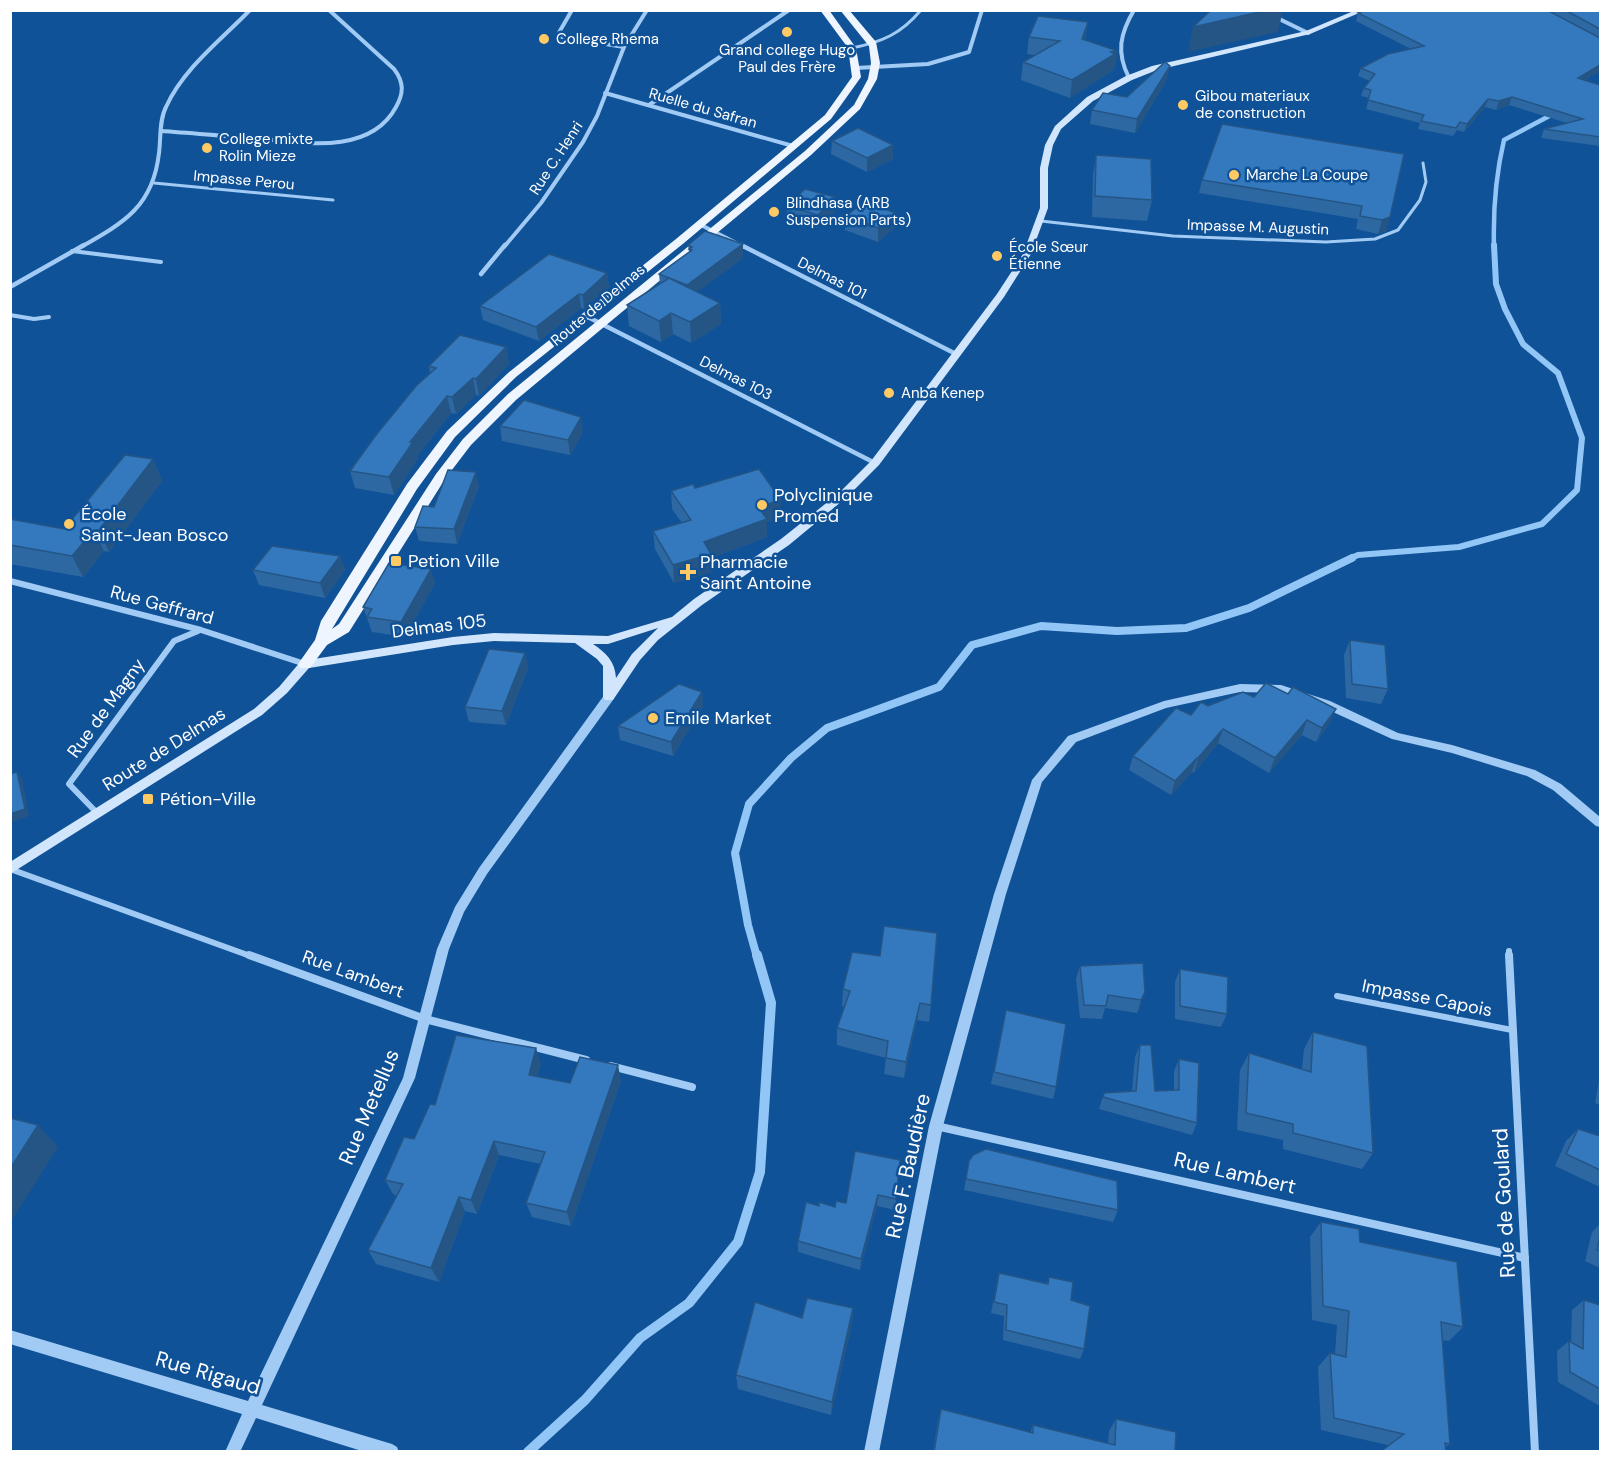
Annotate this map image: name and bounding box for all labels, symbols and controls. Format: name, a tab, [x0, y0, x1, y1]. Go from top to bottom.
marker: Grand college Hugo Paul des Frère	[780, 25, 794, 39]
place label: College Rhema	[556, 29, 659, 49]
marker: College Rhema	[537, 32, 551, 46]
place label: Grand college Hugo Paul des Frère	[719, 40, 855, 77]
street label: Ruelle du Safran	[647, 83, 759, 133]
place label: Gibou materiaux de construction	[1195, 86, 1310, 123]
marker: Gibou materiaux de construction	[1176, 98, 1190, 112]
street label: Rue C. Henri	[525, 117, 587, 199]
place label: College mixte Rolin Mieze	[219, 129, 313, 166]
marker: College mixte Rolin Mieze	[200, 141, 214, 155]
place label: Marche La Coupe	[1246, 165, 1368, 185]
street label: Impasse Perou	[193, 166, 295, 194]
marker: Marche La Coupe	[1227, 168, 1241, 182]
place label: Blindhasa (ARB Suspension Parts)	[786, 193, 911, 230]
marker: Blindhasa (ARB Suspension Parts)	[767, 205, 781, 219]
street label: Impasse M. Augustin	[1187, 215, 1329, 239]
place label: École Sœur Étienne	[1009, 237, 1089, 274]
marker: École Sœur Étienne	[990, 249, 1004, 263]
street label: Delmas 101	[794, 252, 870, 304]
street label: Route de Delmas	[547, 260, 649, 350]
street label: Delmas 103	[696, 351, 776, 405]
place label: Anba Kenep	[901, 383, 984, 403]
marker: Anba Kenep	[882, 386, 896, 400]
place label: Polyclinique Promed	[774, 483, 873, 528]
marker: Polyclinique Promed	[755, 498, 769, 512]
place label: École Saint-Jean Bosco	[81, 502, 228, 547]
marker: École Saint-Jean Bosco	[62, 517, 76, 531]
place label: Petion Ville	[408, 549, 500, 573]
place label: Pharmacie Saint Antoine	[700, 550, 811, 595]
marker: Petion Ville	[389, 554, 403, 568]
marker: Pharmacie Saint Antoine	[681, 565, 695, 579]
street label: Rue Geffrard	[108, 580, 216, 630]
street label: Delmas 105	[390, 608, 488, 644]
street label: Rue de Magny	[62, 653, 150, 763]
street label: Route de Delmas	[98, 702, 230, 796]
place label: Emile Market	[665, 706, 772, 730]
marker: Emile Market	[646, 711, 660, 725]
place label: Pétion-Ville	[160, 787, 256, 811]
marker: Pétion-Ville	[141, 792, 155, 806]
street label: Rue Lambert	[299, 945, 407, 1003]
street label: Impasse Capois	[1360, 974, 1494, 1022]
street label: Rue Metellus	[332, 1045, 406, 1169]
street label: Rue F. Baudière	[879, 1091, 937, 1241]
street label: Rue de Goulard	[1486, 1127, 1522, 1279]
street label: Rue Lambert	[1171, 1145, 1299, 1201]
street label: Rue Rigaud	[152, 1345, 264, 1401]

